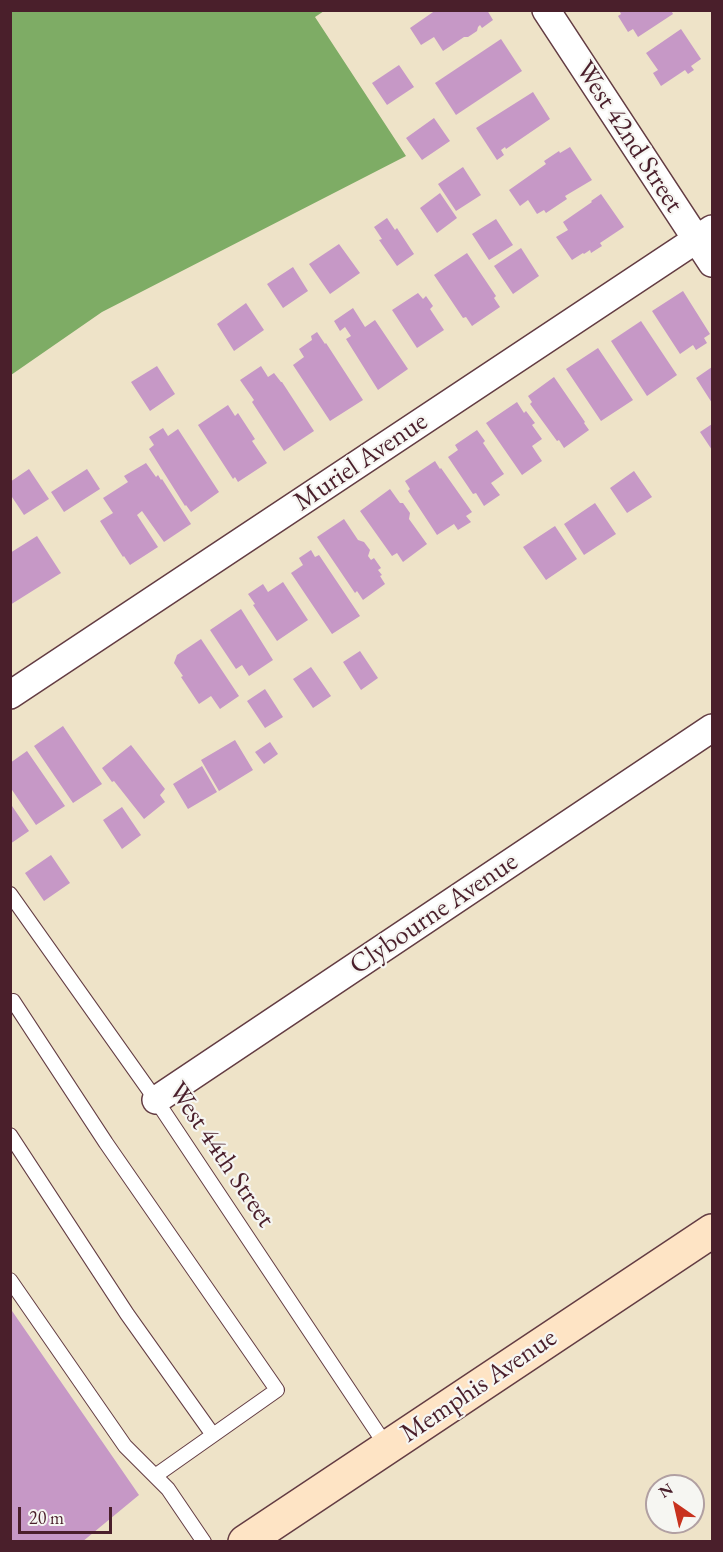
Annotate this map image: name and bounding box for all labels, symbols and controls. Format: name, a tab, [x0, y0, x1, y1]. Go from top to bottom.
street label: West 42nd Street	[568, 55, 690, 219]
street label: Muriel Avenue	[288, 405, 434, 519]
street label: Clybourne Avenue	[344, 846, 524, 982]
street label: West 44th Street	[161, 1076, 281, 1234]
street label: Memphis Avenue	[395, 1322, 563, 1450]
north arrow	[645, 1474, 705, 1534]
text: N	[655, 1478, 677, 1503]
scale bar	[21, 1495, 116, 1533]
text: 20 m	[29, 1506, 64, 1529]

